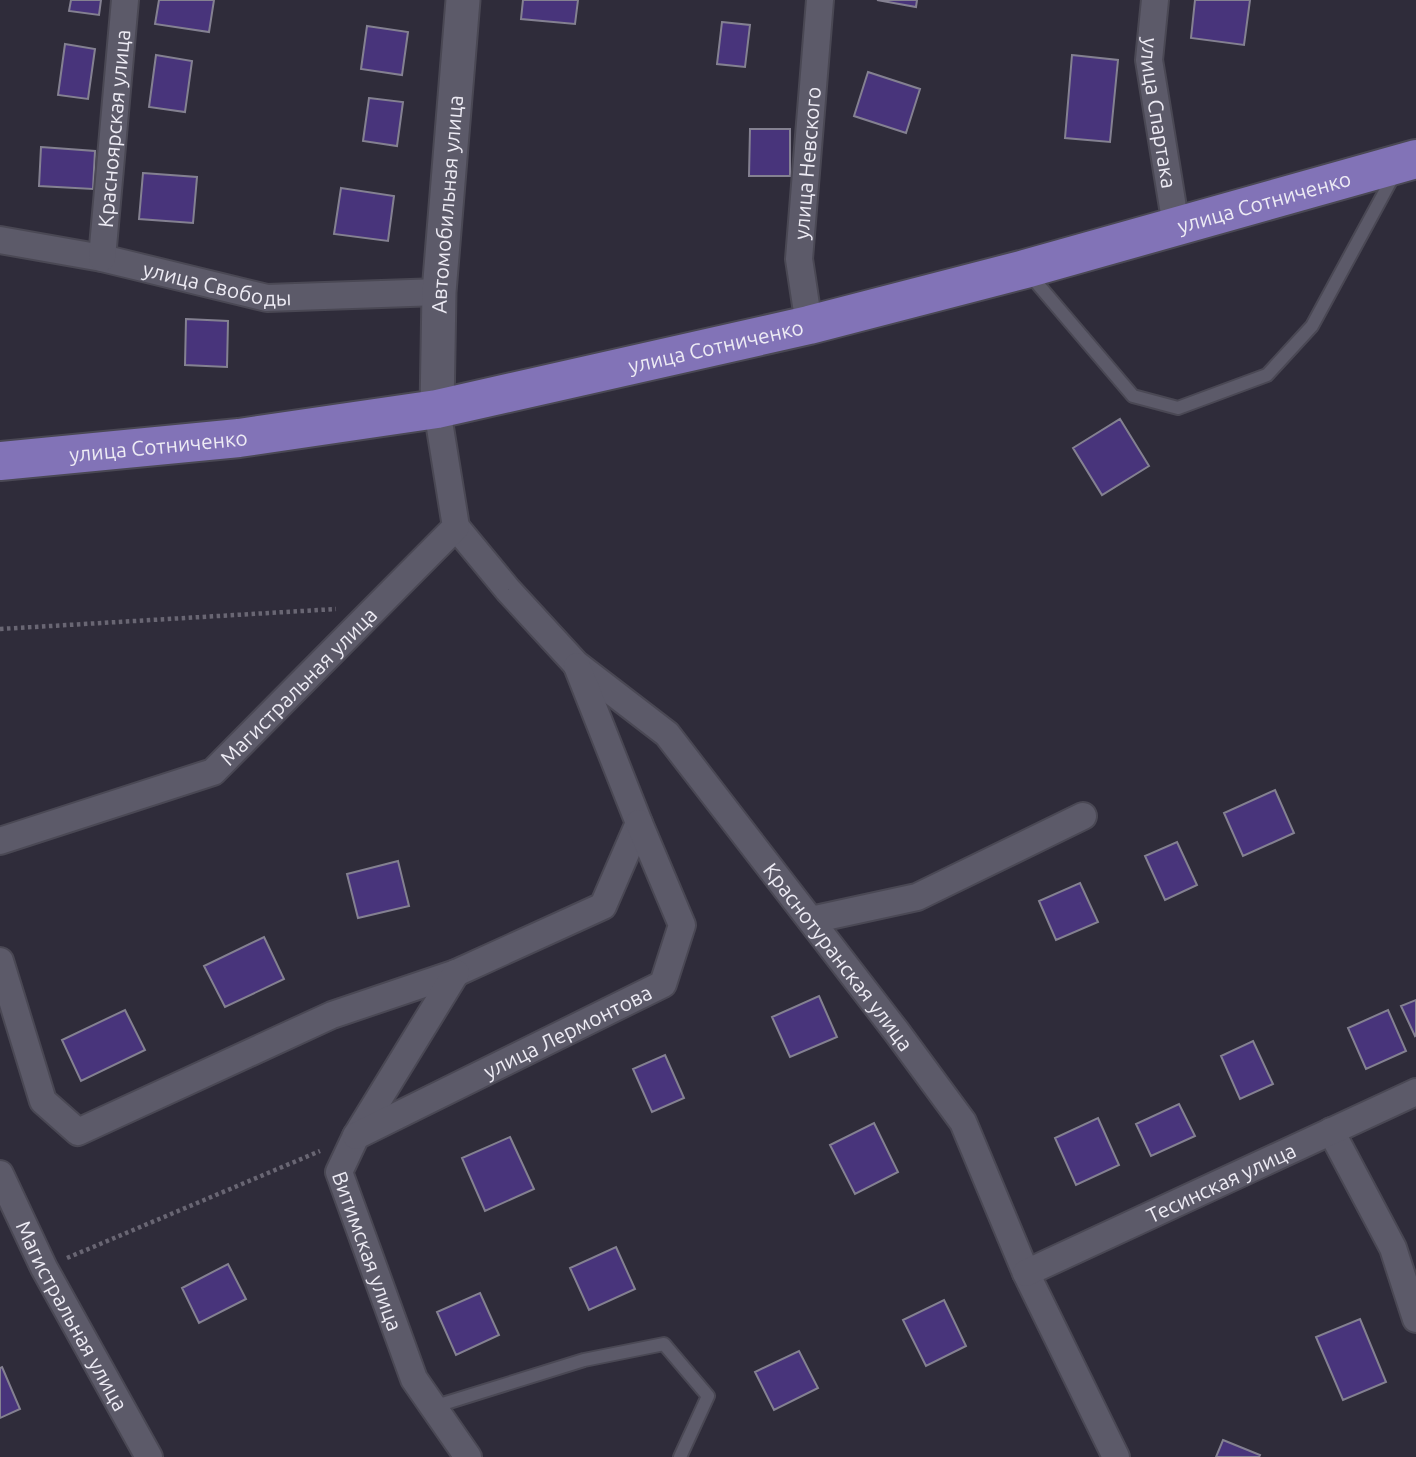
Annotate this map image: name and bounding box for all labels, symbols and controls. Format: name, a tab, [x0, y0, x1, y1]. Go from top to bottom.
street label: Красноярская улица	[93, 28, 134, 229]
street label: улица Спартака	[1137, 37, 1182, 190]
street label: улица Невского	[789, 86, 825, 240]
street label: Автомобильная улица	[427, 94, 467, 314]
street label: улица Сотниченко	[1175, 166, 1353, 238]
street label: улица Свободы	[141, 256, 292, 310]
street label: улица Сотниченко	[626, 315, 806, 377]
street label: улица Сотниченко	[68, 425, 249, 466]
street label: Магистральная улица	[215, 602, 382, 770]
street label: Краснотуранская улица	[759, 858, 918, 1055]
street label: улица Лермонтова	[479, 980, 656, 1083]
street label: Тесинская улица	[1143, 1138, 1299, 1227]
street label: Витимская улица	[328, 1168, 407, 1334]
street label: Магистральная улица	[12, 1217, 133, 1415]

